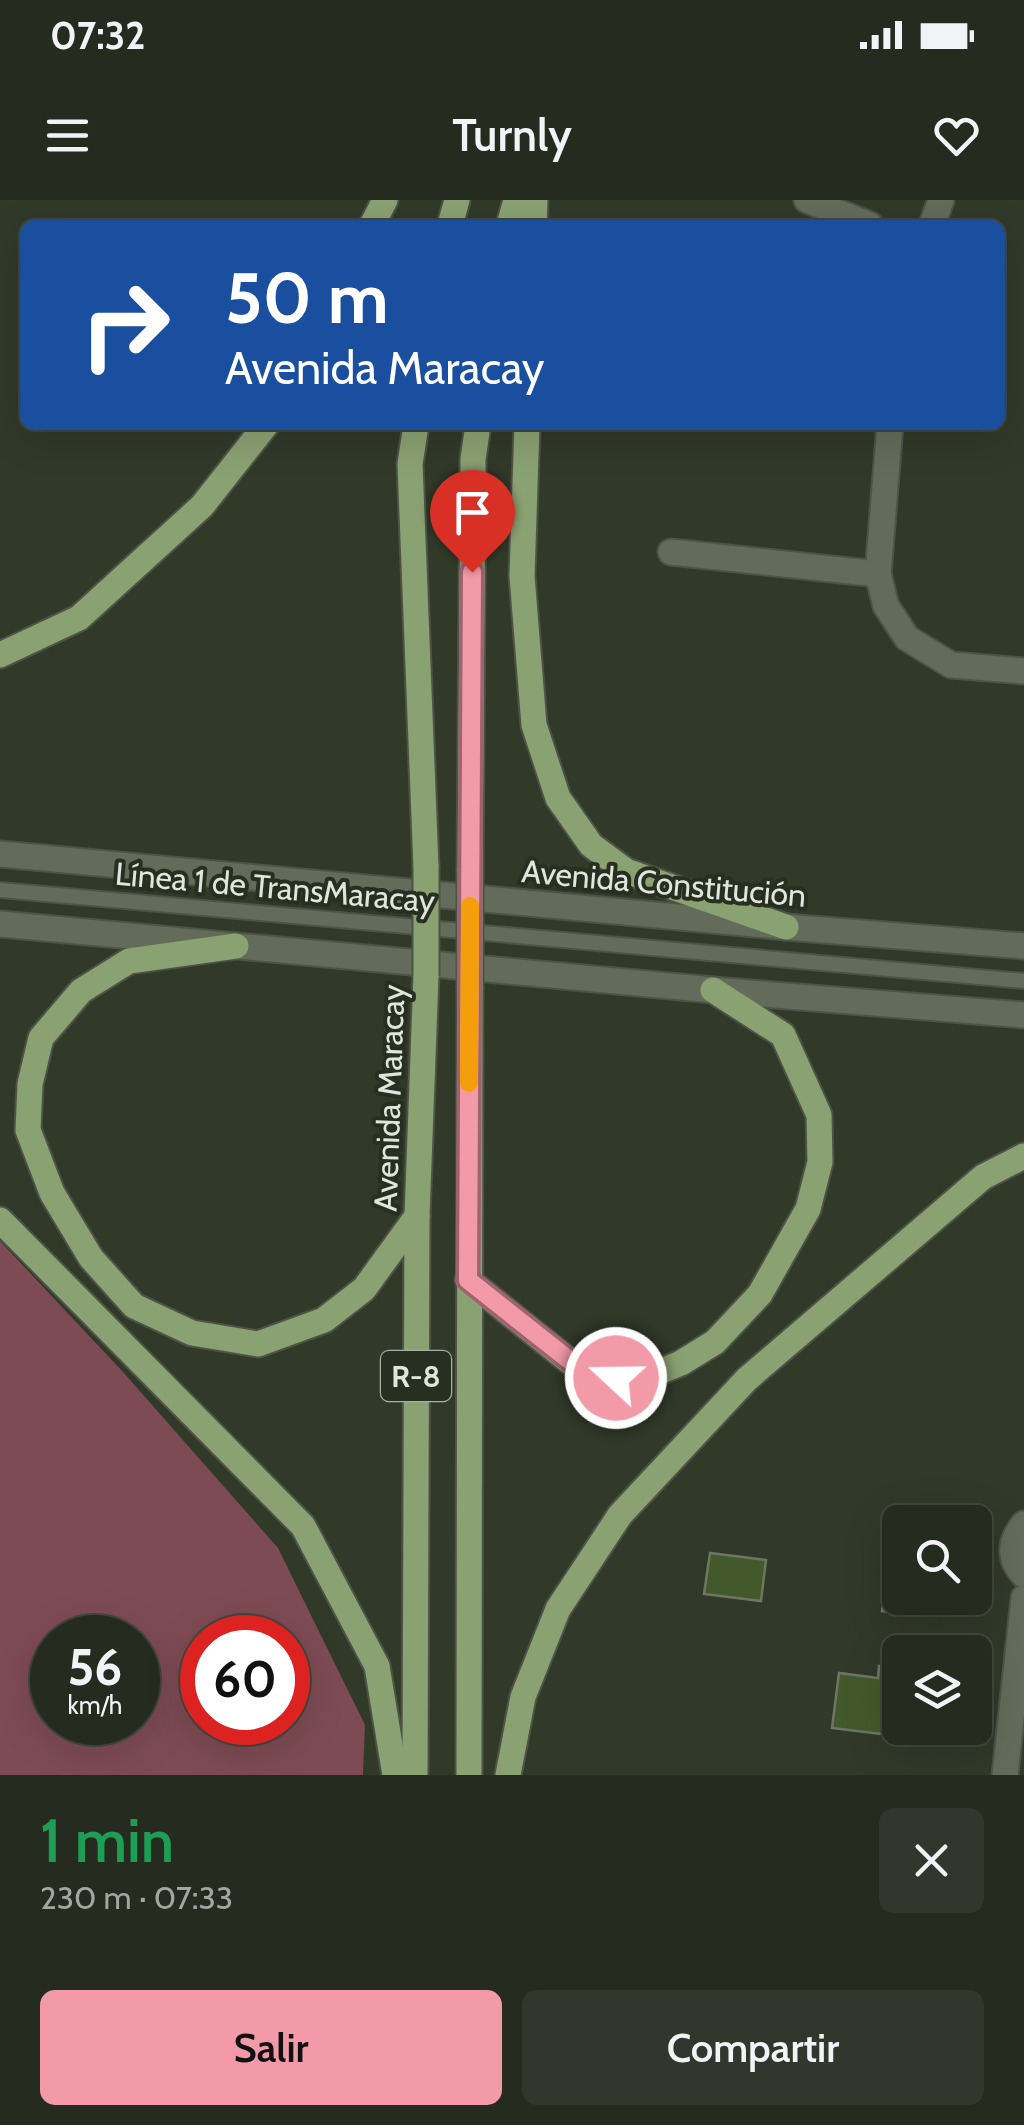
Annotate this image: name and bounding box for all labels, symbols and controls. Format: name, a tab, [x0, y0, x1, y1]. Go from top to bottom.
text: 07:32	[50, 12, 145, 59]
icon: menu	[40, 108, 95, 163]
text: Turnly	[452, 108, 572, 162]
icon: heart	[929, 108, 984, 163]
text: 50 m	[225, 255, 389, 341]
icon: right	[60, 260, 190, 390]
text: Avenida Maracay	[225, 341, 545, 395]
pin	[430, 470, 515, 573]
icon: arrive	[445, 485, 500, 540]
street label: Avenida Constitución	[520, 851, 808, 915]
street label: Línea 1 de TransMaracay	[114, 854, 436, 920]
street label: Avenida Maracay	[366, 984, 412, 1212]
position arrow	[564, 1326, 668, 1430]
road number: R-8	[381, 1351, 451, 1401]
map controls	[882, 1505, 992, 1745]
button: search	[882, 1505, 992, 1615]
speed limit sign: 60	[180, 1615, 310, 1745]
button: layers	[882, 1635, 992, 1745]
text: 56	[68, 1637, 122, 1698]
text: km/h	[68, 1690, 122, 1720]
text: 1 min	[40, 1804, 174, 1877]
button: close	[879, 1808, 984, 1913]
text: 230 m · 07:33	[40, 1878, 233, 1917]
button: Salir	[40, 1990, 502, 2105]
button: Compartir	[522, 1990, 984, 2105]

